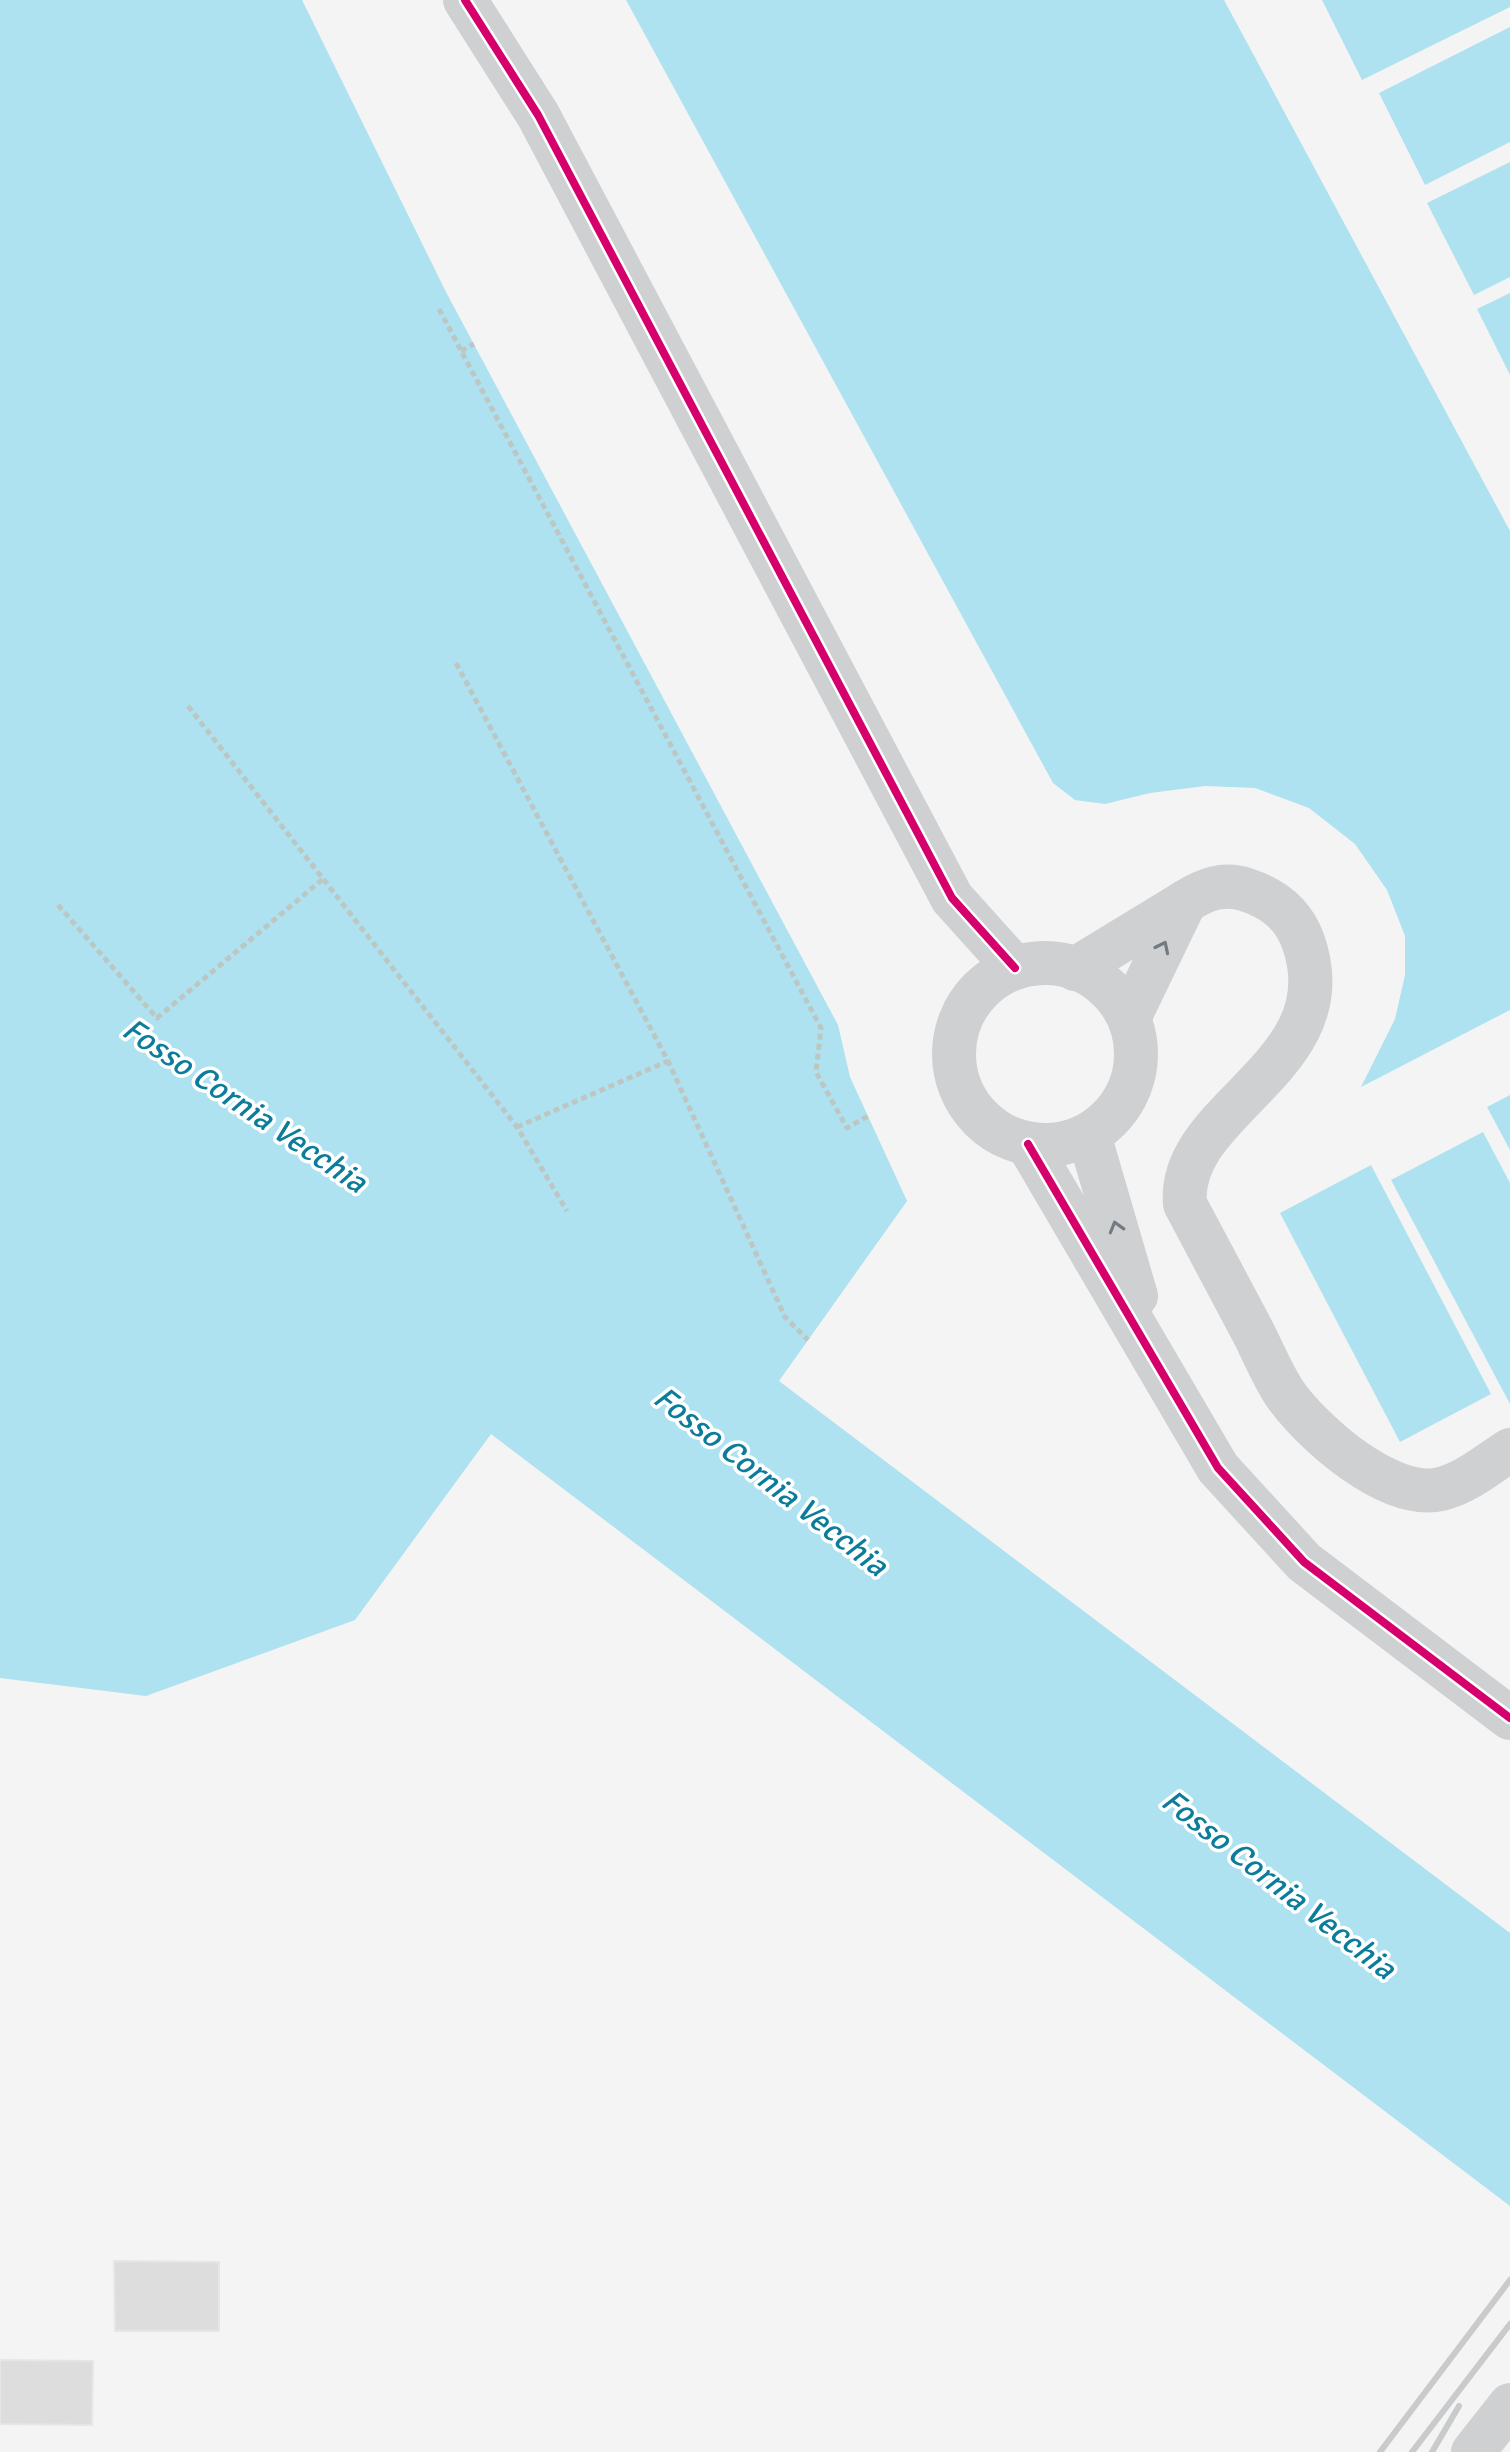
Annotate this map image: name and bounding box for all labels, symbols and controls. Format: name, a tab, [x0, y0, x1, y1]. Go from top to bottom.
one-way arrow	[1153, 941, 1169, 956]
water label: Fosso Cornia Vecchia	[115, 1009, 375, 1202]
one-way arrow	[1109, 1220, 1125, 1234]
water label: Fosso Cornia Vecchia	[646, 1378, 896, 1585]
water label: Fosso Cornia Vecchia	[1154, 1781, 1404, 1988]

